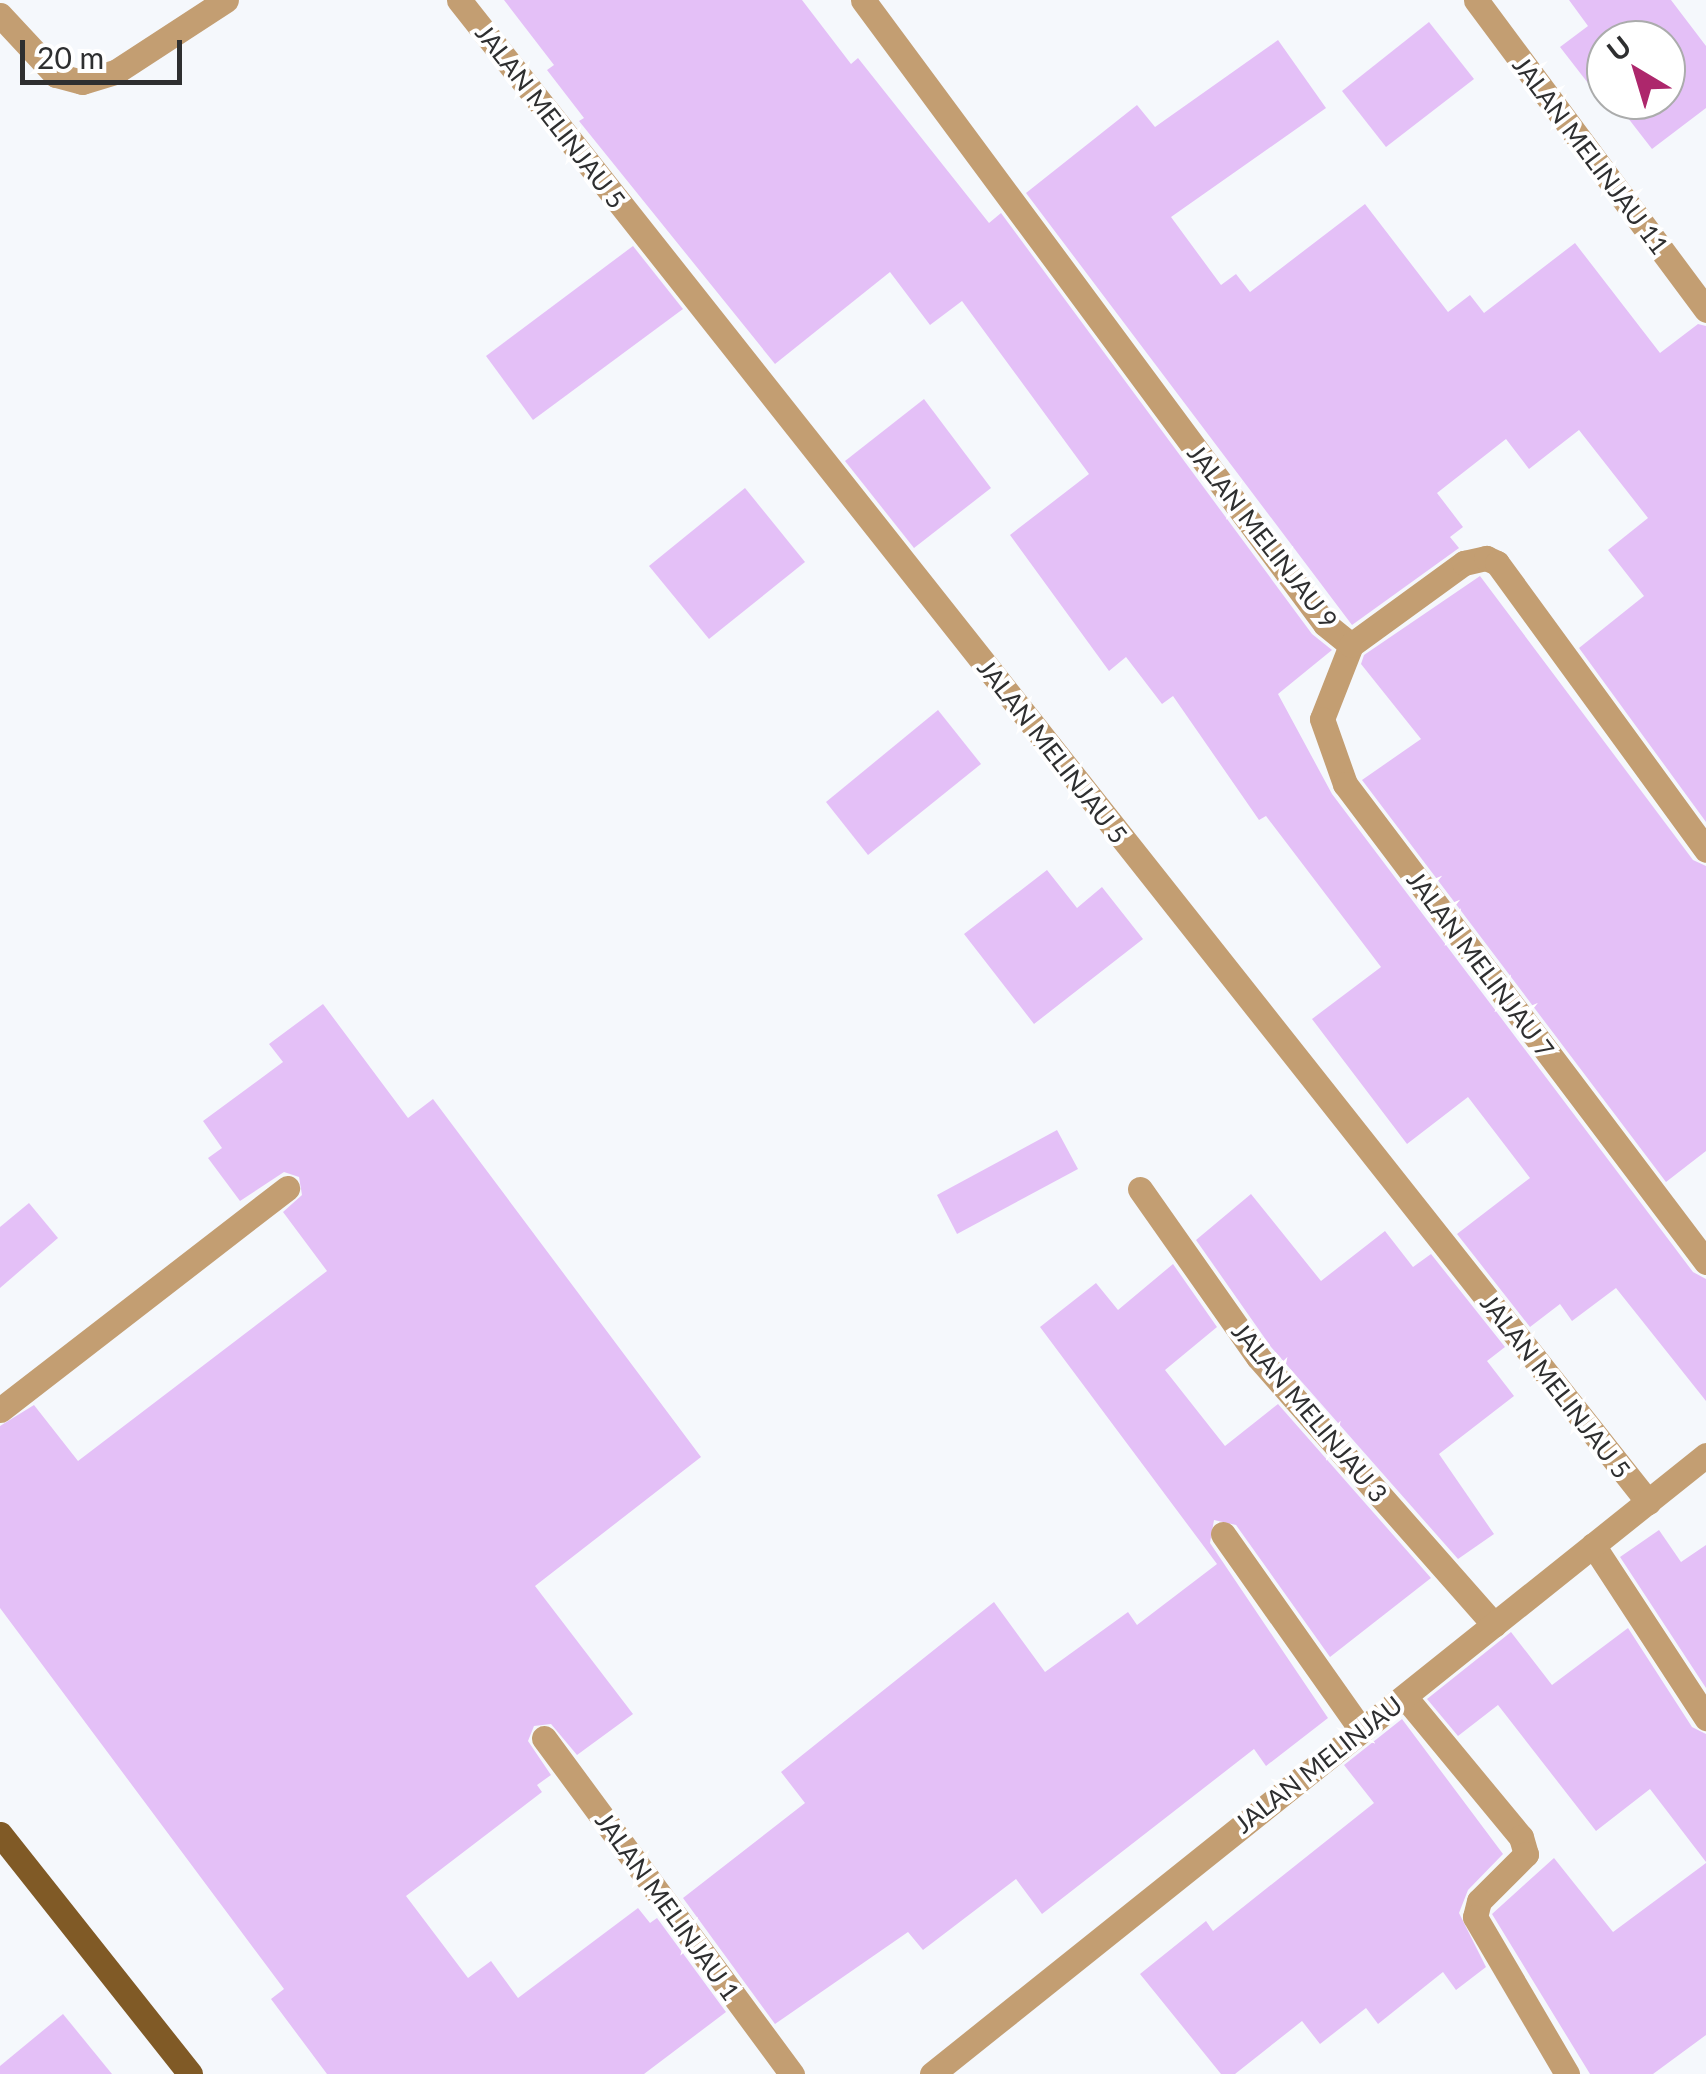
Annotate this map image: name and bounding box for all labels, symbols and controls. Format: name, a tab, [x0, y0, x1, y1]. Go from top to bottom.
street label: JALAN MELINJAU 5	[470, 18, 632, 214]
scale bar	[25, 20, 188, 82]
north arrow	[1586, 20, 1686, 120]
text: U	[1600, 28, 1637, 68]
text: 20 m	[37, 39, 104, 75]
street label: JALAN MELINJAU 11	[1507, 50, 1675, 260]
street label: JALAN MELINJAU 9	[1182, 438, 1344, 634]
street label: JALAN MELINJAU 5	[972, 653, 1134, 849]
street label: JALAN MELINJAU 7	[1401, 865, 1561, 1063]
street label: JALAN MELINJAU 5	[1475, 1288, 1637, 1484]
street label: JALAN MELINJAU 3	[1226, 1316, 1394, 1508]
street label: JALAN MELINJAU	[1228, 1689, 1408, 1839]
street label: JALAN MELINJAU 1	[590, 1806, 746, 2006]

